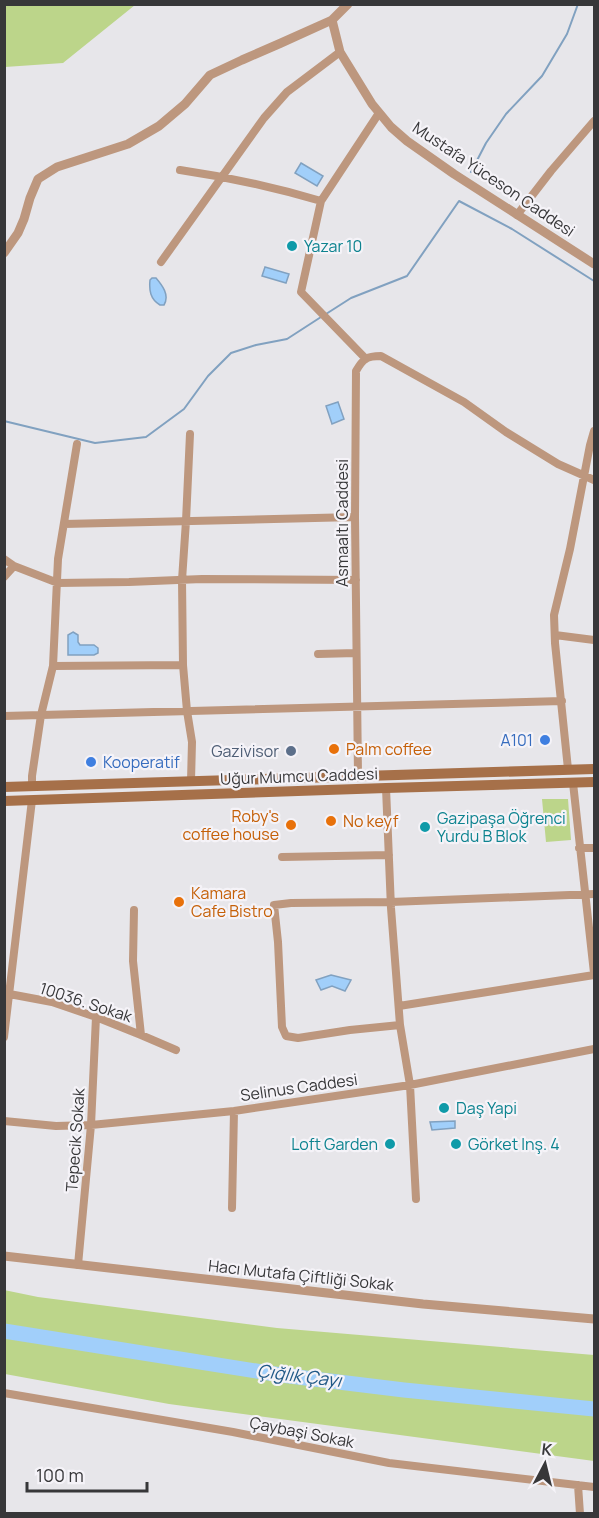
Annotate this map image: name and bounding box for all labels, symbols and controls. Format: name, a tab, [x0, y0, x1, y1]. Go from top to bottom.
street label: Mustafa Yüceson Caddesi	[409, 116, 579, 242]
place label: Yazar 10	[304, 235, 362, 257]
marker: Yazar 10	[285, 239, 299, 253]
street label: Asmaaltı Caddesi	[331, 459, 353, 587]
place label: A101	[501, 729, 533, 751]
marker: A101	[538, 733, 552, 747]
place label: Palm coffee	[346, 738, 432, 760]
place label: Gazivisor	[211, 740, 279, 762]
marker: Palm coffee	[327, 742, 341, 756]
marker: Gazivisor	[284, 744, 298, 758]
place label: Kooperatif	[103, 751, 180, 773]
marker: Kooperatif	[84, 755, 98, 769]
street label: Uğur Mumcu Caddesi	[220, 762, 378, 790]
place label: Roby's coffee house	[183, 805, 279, 845]
place label: Gazipaşa Öğrenci Yurdu B Blok	[437, 807, 566, 847]
place label: No keyf	[343, 810, 399, 832]
marker: No keyf	[324, 814, 338, 828]
marker: Roby's coffee house	[284, 818, 298, 832]
marker: Gazipaşa Öğrenci Yurdu B Blok	[418, 820, 432, 834]
place label: Kamara Cafe Bistro	[191, 882, 273, 922]
marker: Kamara Cafe Bistro	[172, 895, 186, 909]
street label: 10036. Sokak	[37, 977, 136, 1028]
street label: Selinus Caddesi	[239, 1068, 359, 1106]
street label: Tepecik Sokak	[60, 1086, 90, 1193]
place label: Daş Yapi	[456, 1097, 517, 1119]
marker: Daş Yapi	[437, 1101, 451, 1115]
place label: Loft Garden	[291, 1133, 378, 1155]
place label: Görket Inş. 4	[468, 1133, 560, 1155]
marker: Loft Garden	[383, 1137, 397, 1151]
marker: Görket Inş. 4	[449, 1137, 463, 1151]
street label: Hacı Mutafa Çiftliği Sokak	[207, 1254, 396, 1296]
water label: Çığlık Çayı	[256, 1358, 344, 1392]
street label: Çaybaşi Sokak	[248, 1411, 357, 1453]
north arrow	[515, 1434, 575, 1494]
text: K	[540, 1438, 554, 1461]
scale bar	[27, 1455, 147, 1493]
text: 100 m	[36, 1463, 84, 1487]

